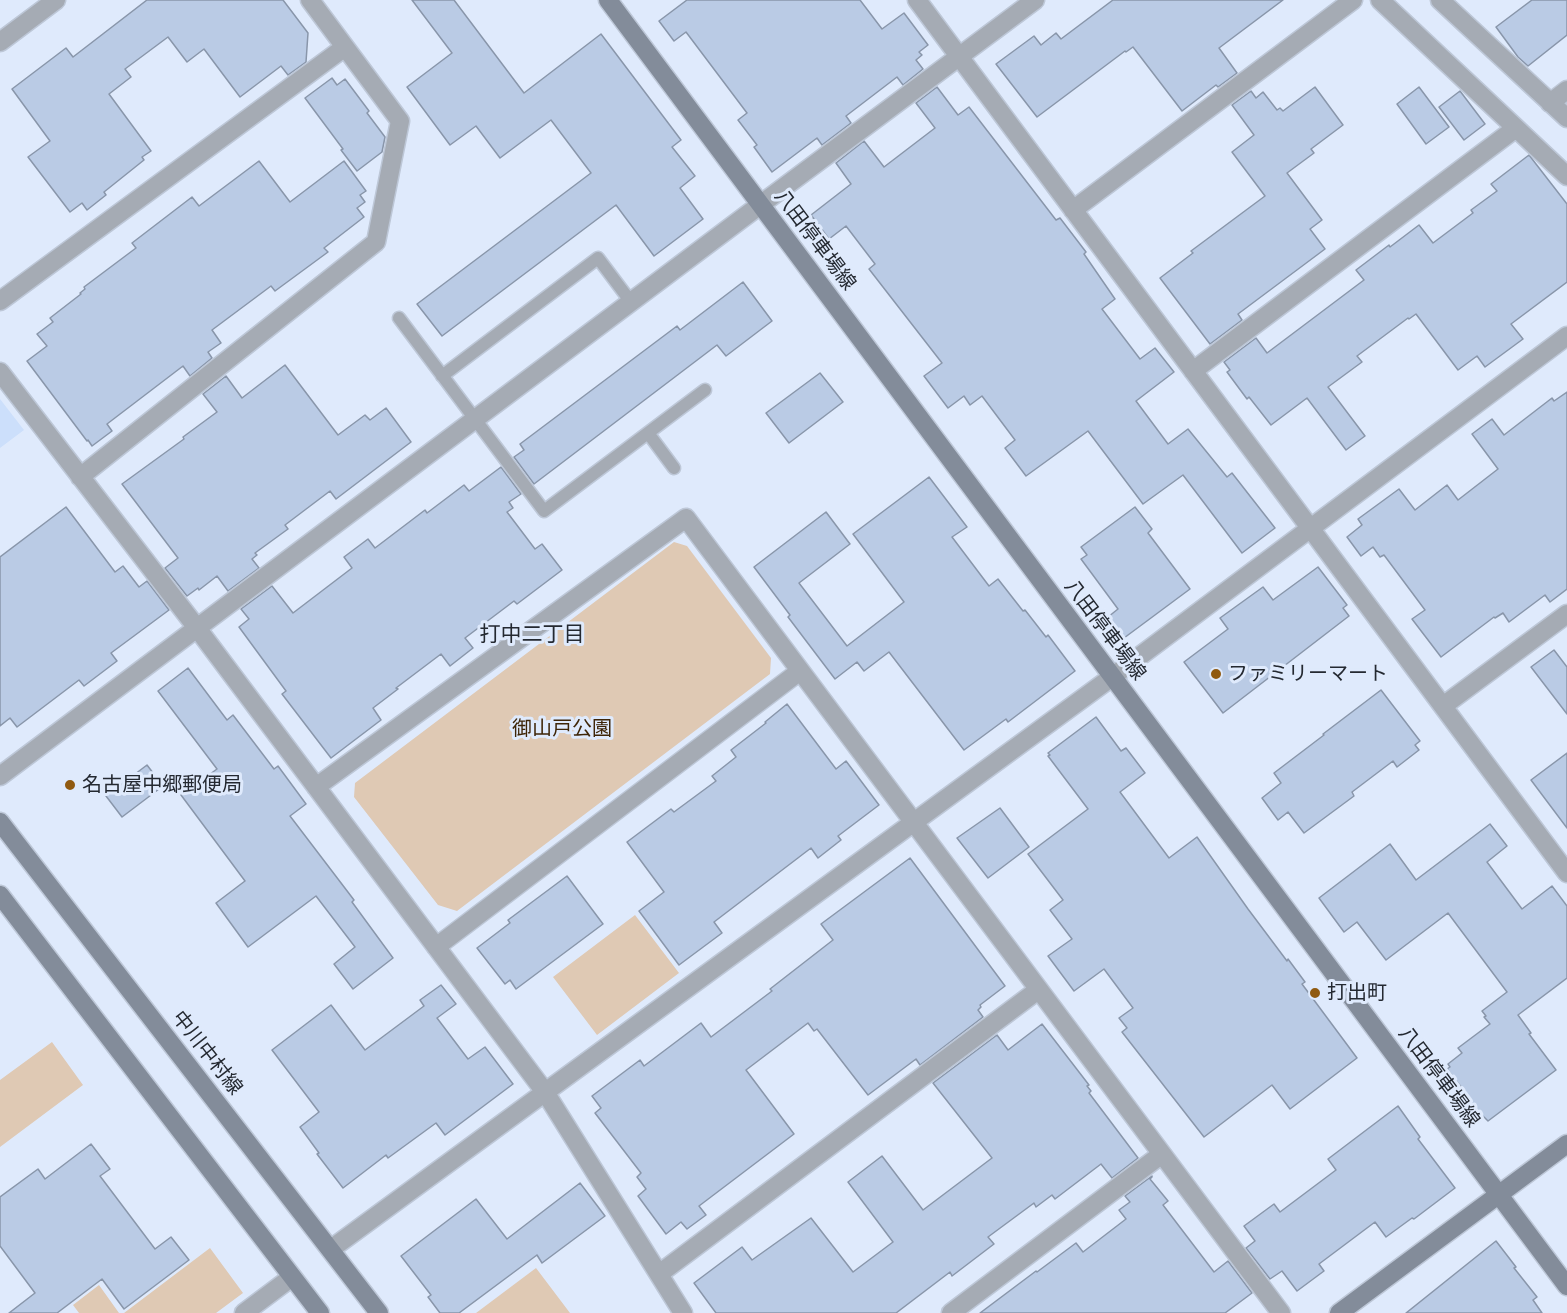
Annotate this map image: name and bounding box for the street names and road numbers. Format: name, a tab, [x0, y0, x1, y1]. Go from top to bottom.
street label: 八田停車場線	[769, 185, 861, 295]
street label: 八田停車場線	[1059, 575, 1151, 685]
street label: 中川中村線	[167, 1006, 247, 1100]
street label: 八田停車場線	[1393, 1022, 1485, 1132]

